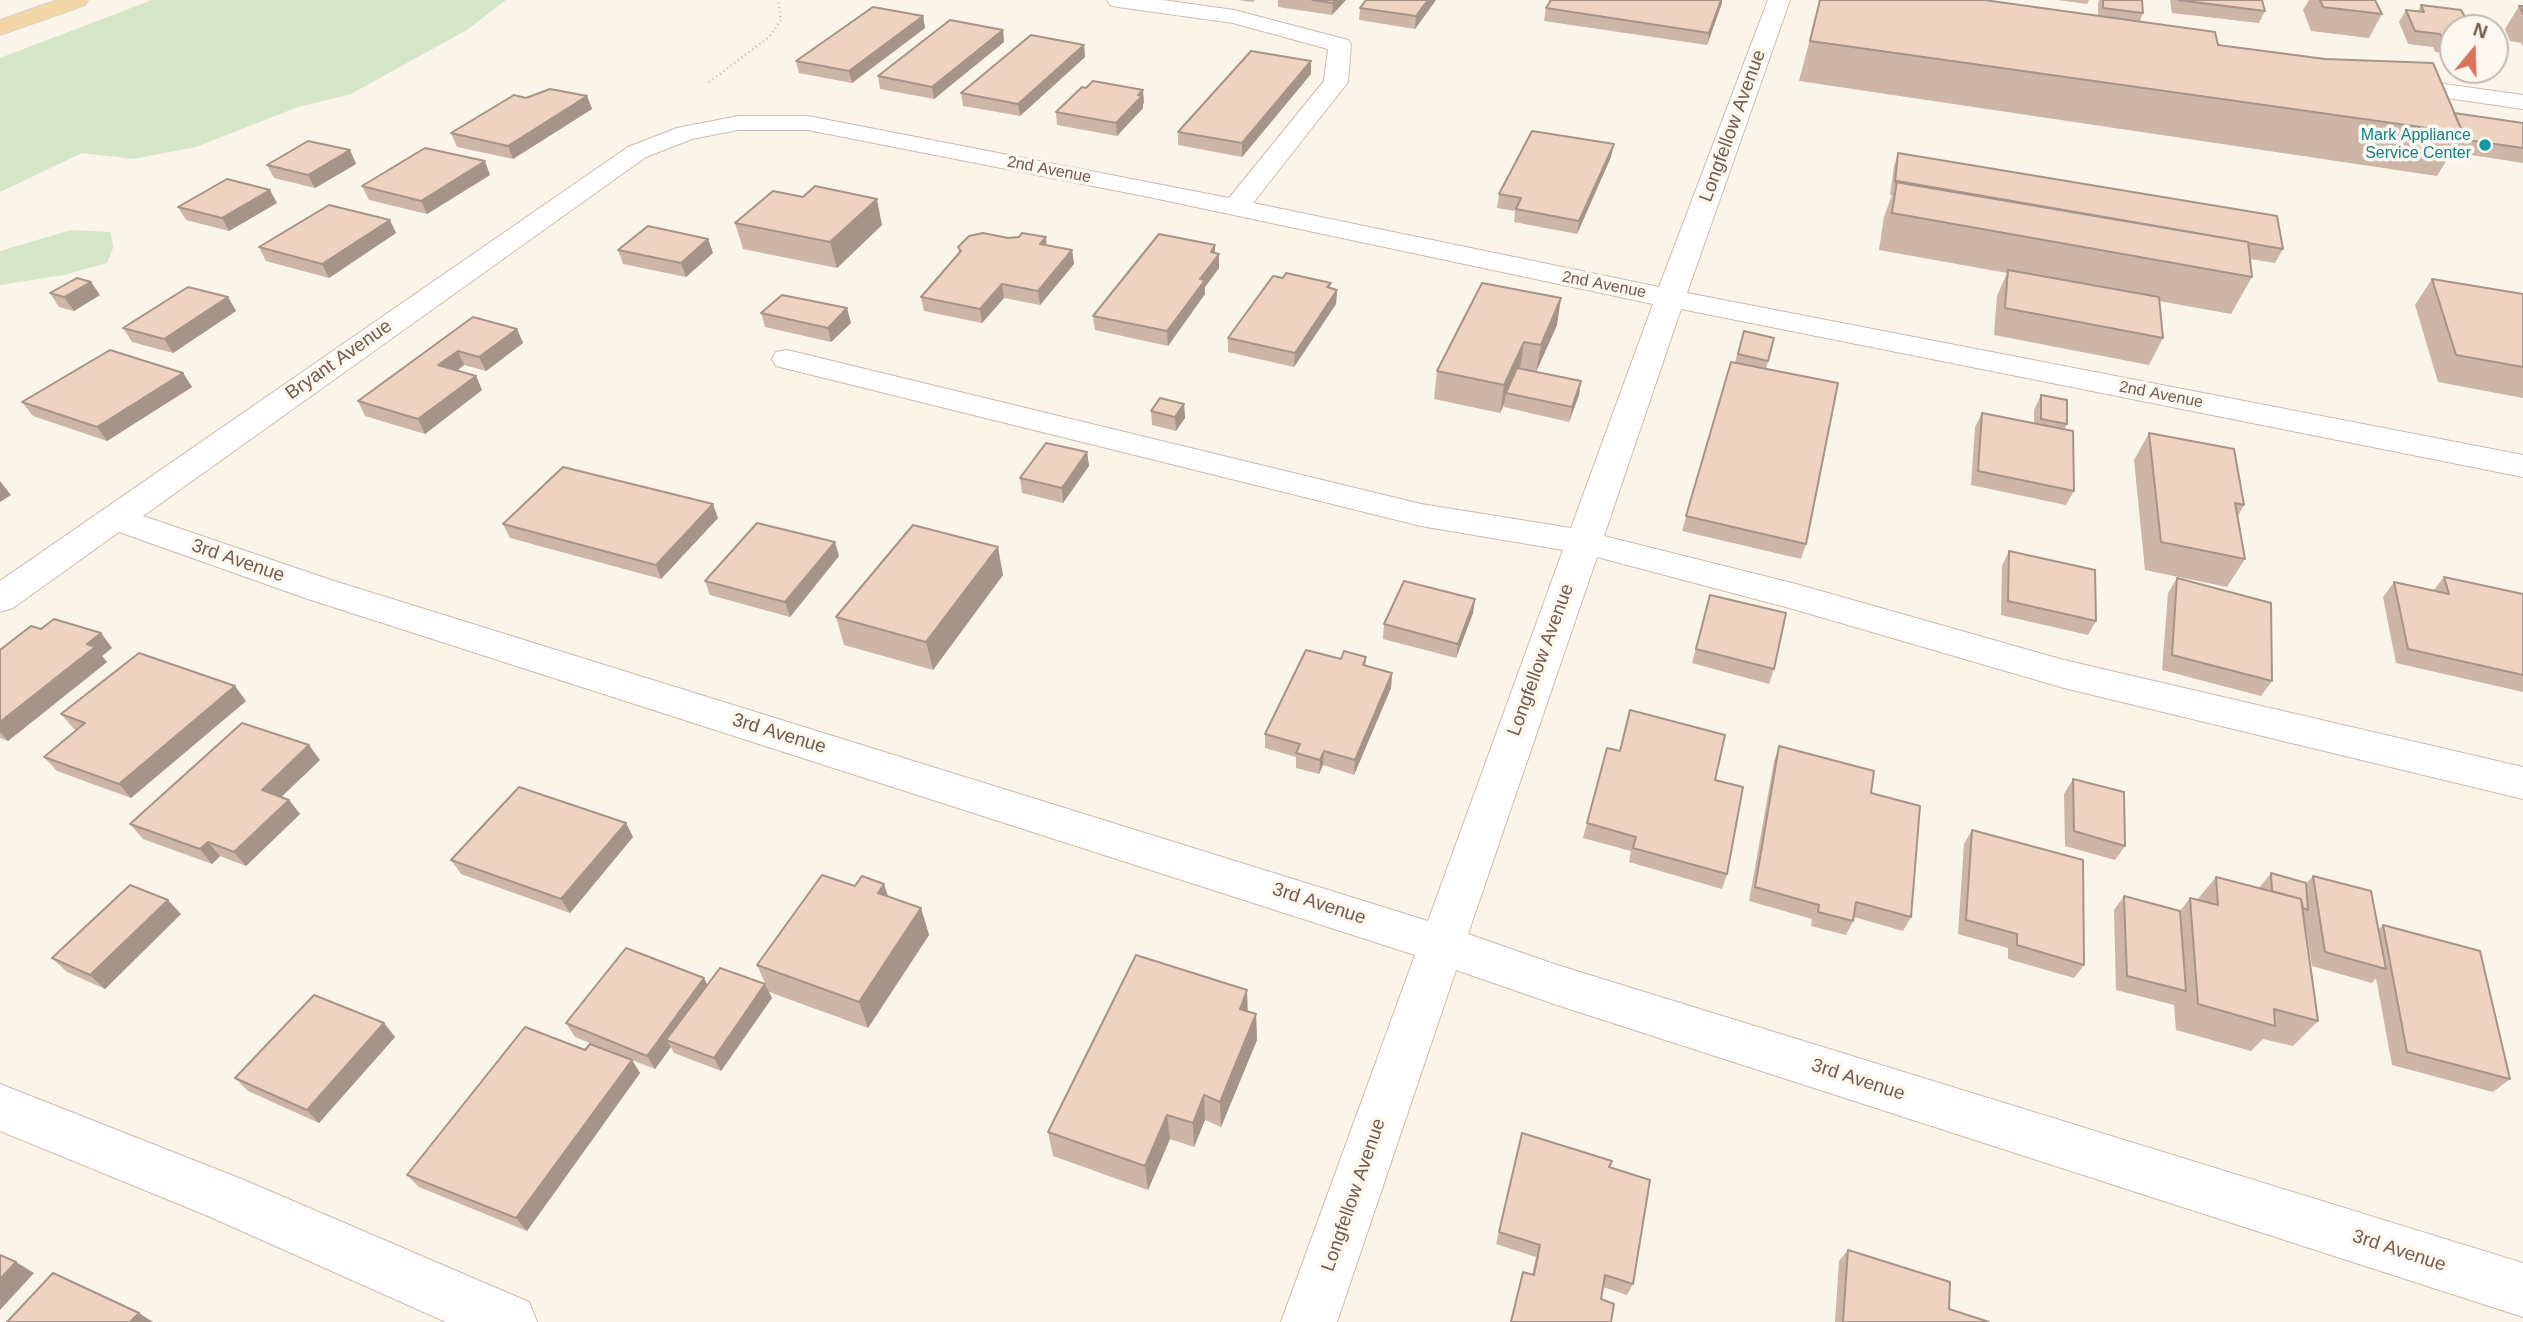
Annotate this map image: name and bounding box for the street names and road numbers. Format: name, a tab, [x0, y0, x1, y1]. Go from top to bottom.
street label: Longfellow Avenue	[1695, 47, 1771, 205]
street label: 2nd Avenue	[1005, 152, 1093, 188]
street label: 2nd Avenue	[1560, 267, 1648, 303]
street label: Bryant Avenue	[282, 315, 396, 405]
street label: 2nd Avenue	[2117, 377, 2205, 413]
street label: 3rd Avenue	[189, 534, 287, 588]
street label: Longfellow Avenue	[1503, 581, 1579, 739]
street label: 3rd Avenue	[729, 709, 829, 759]
street label: 3rd Avenue	[1269, 878, 1369, 930]
street label: 3rd Avenue	[1808, 1054, 1908, 1106]
street label: Longfellow Avenue	[1317, 1116, 1391, 1274]
street label: 3rd Avenue	[2349, 1225, 2449, 1277]

